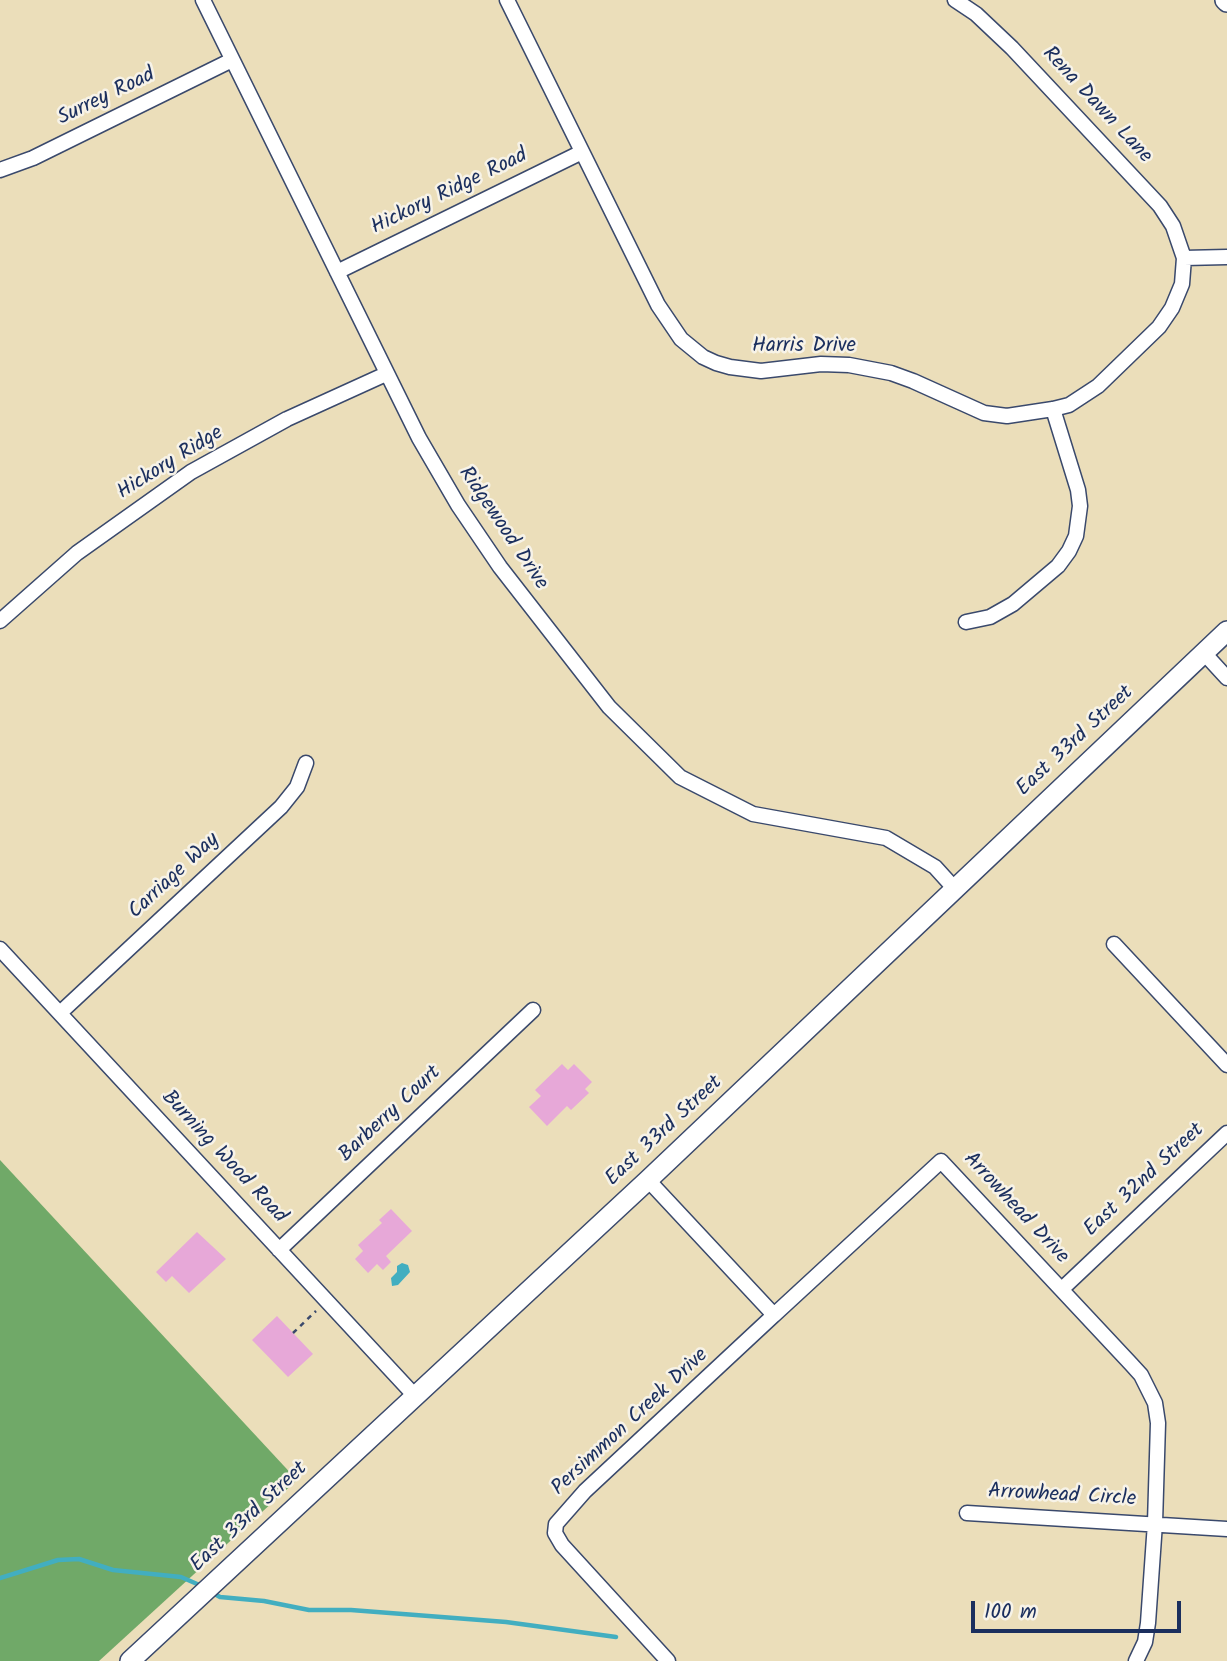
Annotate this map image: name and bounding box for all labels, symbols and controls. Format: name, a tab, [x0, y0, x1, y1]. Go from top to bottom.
street label: Rena Dawn Lane	[1036, 42, 1156, 170]
street label: Surrey Road	[54, 64, 160, 132]
street label: Hickory Ridge Road	[368, 144, 532, 242]
street label: Harris Drive	[752, 334, 856, 360]
street label: Hickory Ridge	[113, 421, 229, 507]
street label: Ridgewood Drive	[452, 463, 552, 595]
street label: East 33rd Street	[1012, 681, 1140, 803]
street label: Carriage Way	[124, 829, 226, 925]
street label: Barberry Court	[335, 1061, 447, 1169]
street label: East 33rd Street	[601, 1071, 729, 1193]
street label: Burning Wood Road	[155, 1086, 291, 1230]
street label: East 32nd Street	[1080, 1119, 1210, 1243]
street label: Arrowhead Drive	[957, 1148, 1073, 1270]
street label: Persimmon Creek Drive	[548, 1344, 714, 1502]
street label: East 33rd Street	[186, 1457, 314, 1579]
street label: Arrowhead Circle	[987, 1481, 1137, 1513]
scale bar	[975, 1588, 1185, 1632]
text: 100 m	[984, 1596, 1037, 1629]

